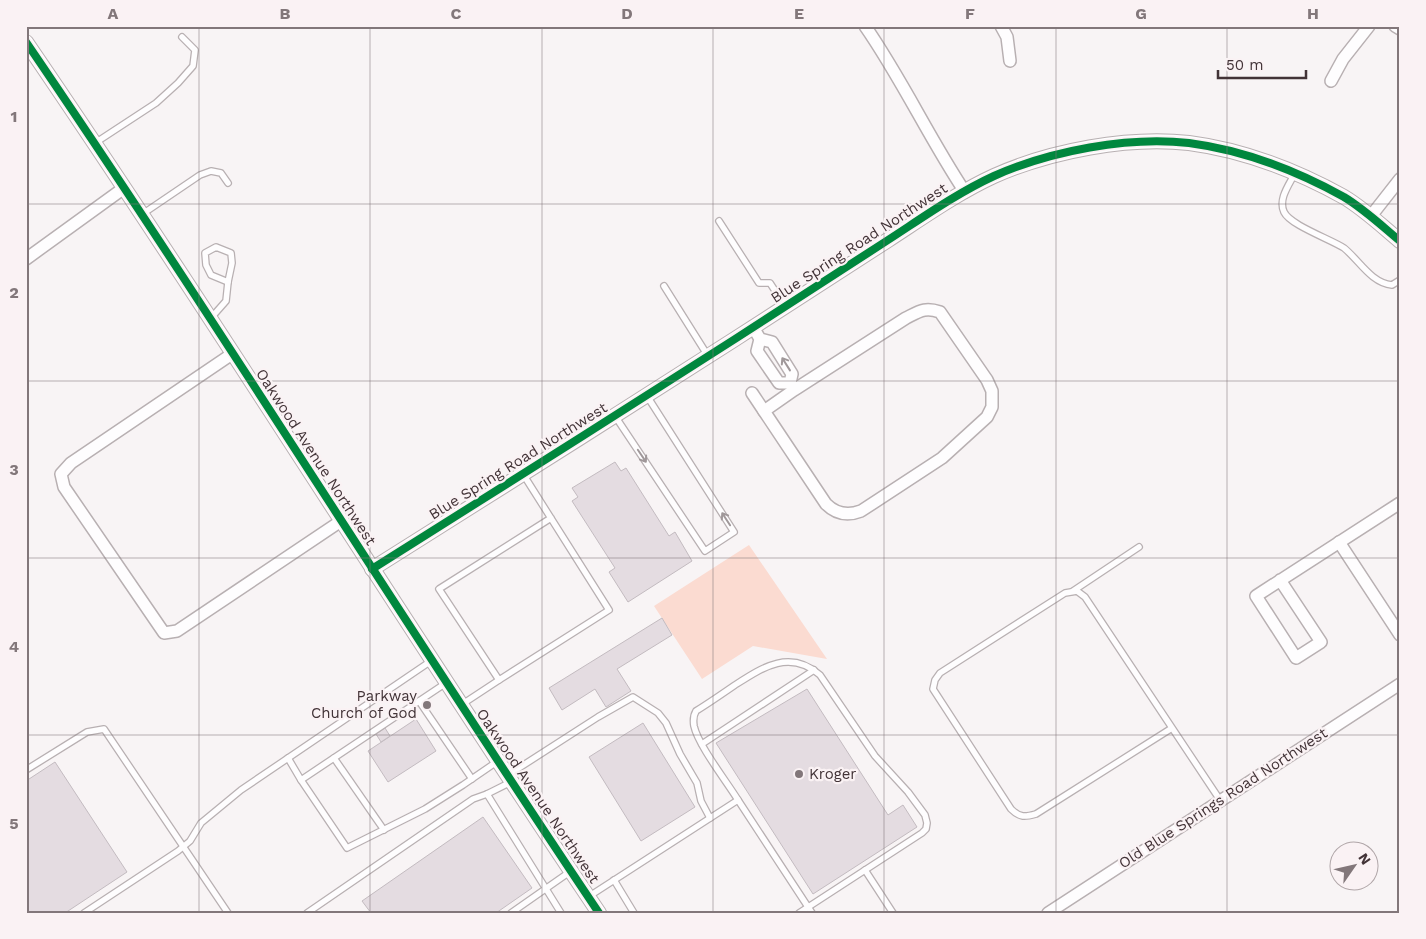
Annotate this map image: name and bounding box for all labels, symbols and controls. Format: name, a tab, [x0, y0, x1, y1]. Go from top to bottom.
text: A	[108, 4, 119, 23]
text: B	[280, 4, 291, 23]
text: C	[451, 4, 462, 23]
text: D	[621, 4, 633, 23]
text: E	[794, 4, 804, 23]
text: F	[965, 4, 975, 23]
text: G	[1135, 4, 1147, 23]
text: H	[1307, 4, 1319, 23]
scale bar	[1218, 48, 1306, 80]
text: 50 m	[1226, 56, 1263, 74]
text: 1	[11, 107, 17, 126]
street label: Blue Spring Road Northwest	[767, 179, 951, 307]
text: 2	[9, 283, 19, 302]
one-way arrow	[780, 358, 790, 372]
street label: Oakwood Avenue Northwest	[252, 365, 380, 549]
street label: Blue Spring Road Northwest	[426, 398, 611, 523]
one-way arrow	[637, 449, 647, 463]
text: 3	[9, 460, 19, 479]
one-way arrow	[721, 513, 731, 527]
text: 4	[9, 637, 19, 656]
place label: Parkway Church of God	[311, 687, 417, 722]
marker: Parkway Church of God	[421, 699, 433, 711]
street label: Oakwood Avenue Northwest	[473, 705, 604, 887]
street label: Old Blue Springs Road Northwest	[1115, 723, 1331, 872]
place label: Kroger	[809, 765, 856, 783]
marker: Kroger	[793, 768, 805, 780]
text: 5	[9, 814, 19, 833]
north arrow	[1328, 842, 1378, 892]
text: N	[1355, 850, 1374, 868]

